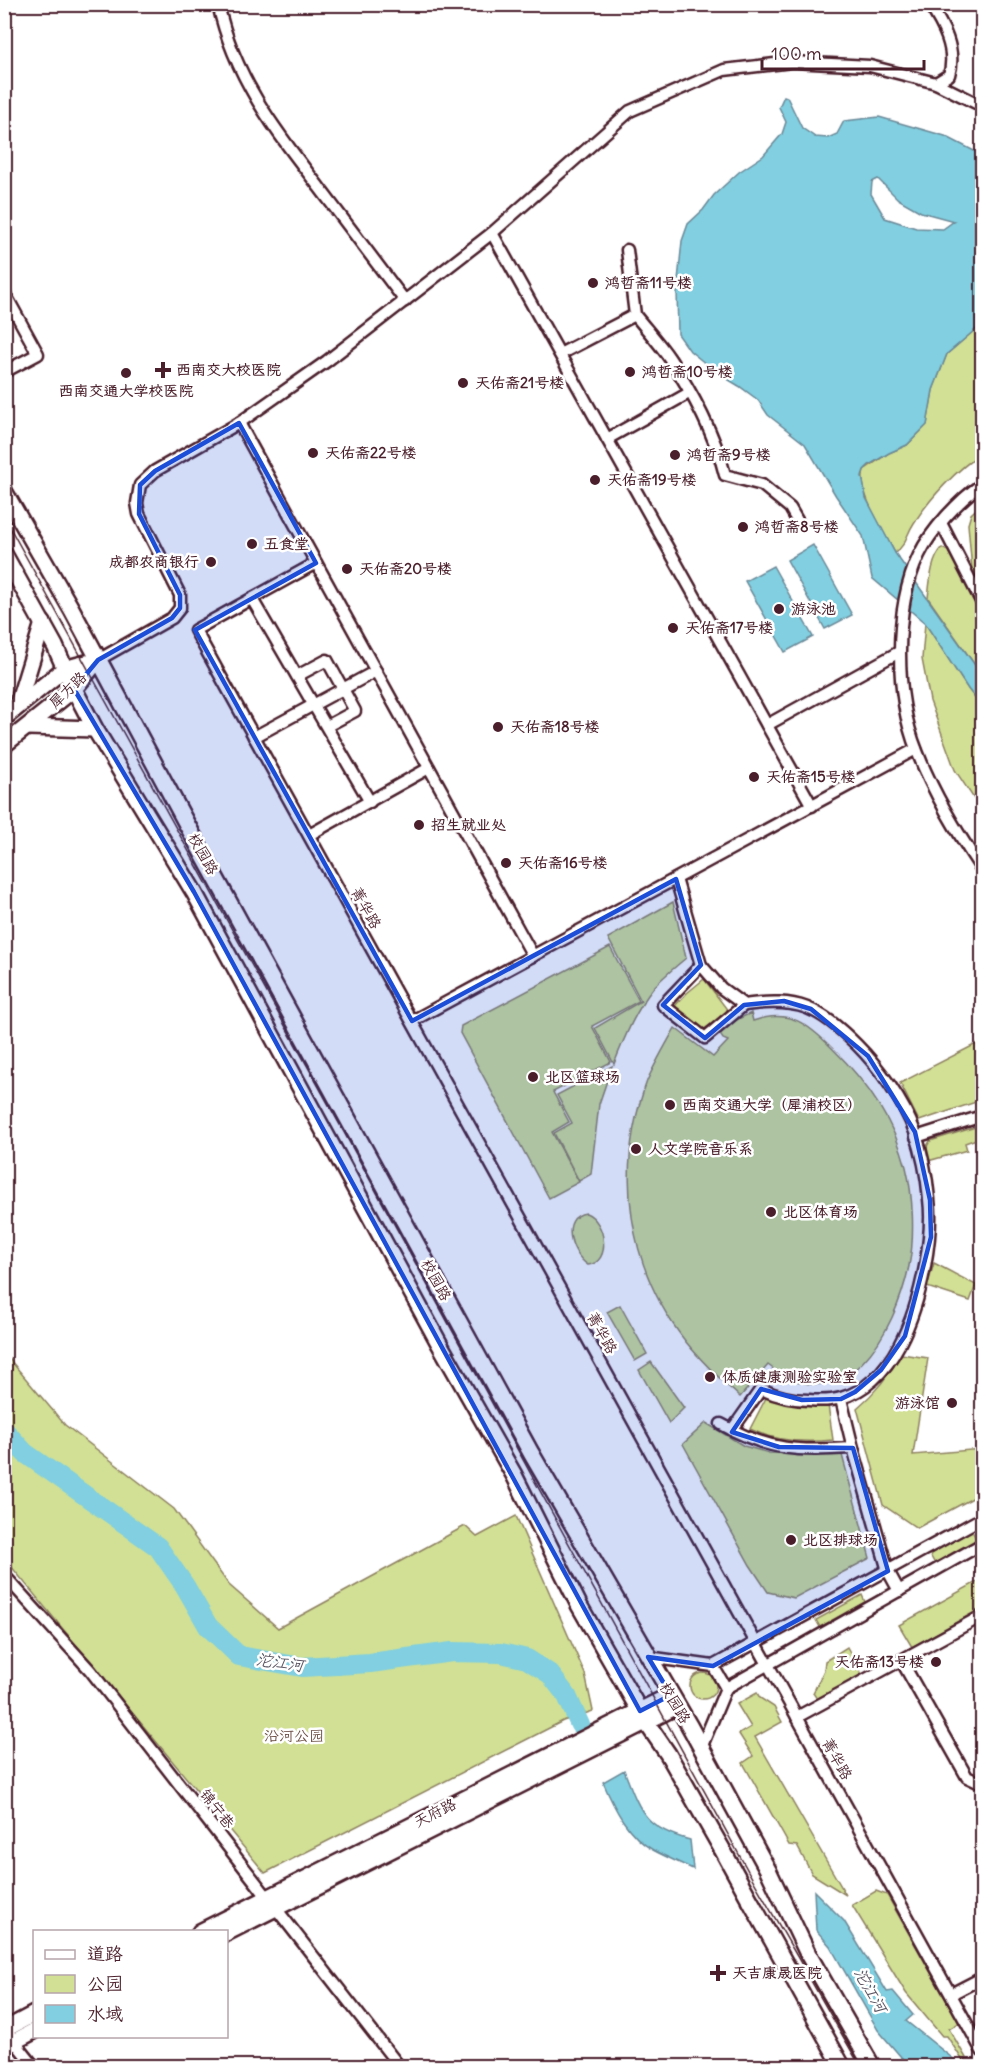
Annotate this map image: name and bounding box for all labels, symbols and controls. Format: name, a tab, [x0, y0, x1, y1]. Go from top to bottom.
scale bar	[762, 33, 924, 71]
text: 100 m	[771, 42, 822, 65]
place label: 鸿哲斋11号楼	[605, 273, 692, 292]
marker: 鸿哲斋11号楼	[586, 276, 600, 290]
place label: 西南交大校医院	[176, 360, 281, 379]
marker: 西南交大校医院	[154, 361, 172, 379]
place label: 鸿哲斋10号楼	[642, 362, 733, 381]
marker: 鸿哲斋10号楼	[623, 365, 637, 379]
marker: 西南交通大学校医院	[119, 366, 133, 380]
place label: 天佑斋21号楼	[475, 373, 564, 392]
marker: 天佑斋21号楼	[456, 376, 470, 390]
place label: 西南交通大学校医院	[58, 381, 194, 400]
place label: 天佑斋22号楼	[325, 443, 416, 462]
place label: 鸿哲斋9号楼	[687, 445, 771, 464]
marker: 天佑斋22号楼	[306, 446, 320, 460]
marker: 鸿哲斋9号楼	[668, 448, 682, 462]
place label: 天佑斋19号楼	[607, 470, 697, 489]
marker: 天佑斋19号楼	[588, 473, 602, 487]
place label: 鸿哲斋8号楼	[755, 517, 839, 536]
marker: 鸿哲斋8号楼	[736, 520, 750, 534]
place label: 五食堂	[264, 534, 309, 553]
marker: 五食堂	[245, 537, 259, 551]
place label: 成都农商银行	[109, 552, 199, 571]
marker: 成都农商银行	[204, 555, 218, 569]
place label: 天佑斋20号楼	[359, 559, 452, 578]
marker: 天佑斋20号楼	[340, 562, 354, 576]
place label: 游泳池	[791, 599, 836, 618]
marker: 游泳池	[772, 602, 786, 616]
place label: 天佑斋17号楼	[685, 618, 773, 637]
marker: 天佑斋17号楼	[666, 621, 680, 635]
street label: 犀方路	[45, 667, 90, 712]
place label: 天佑斋18号楼	[510, 717, 600, 736]
marker: 天佑斋18号楼	[491, 720, 505, 734]
place label: 天佑斋15号楼	[766, 767, 856, 786]
marker: 天佑斋15号楼	[747, 770, 761, 784]
place label: 招生就业处	[431, 815, 506, 834]
marker: 招生就业处	[412, 818, 426, 832]
street label: 校园路	[184, 829, 223, 878]
place label: 天佑斋16号楼	[518, 853, 608, 872]
marker: 天佑斋16号楼	[499, 856, 513, 870]
street label: 菁华路	[347, 883, 386, 932]
place label: 北区篮球场	[545, 1067, 620, 1086]
marker: 北区篮球场	[526, 1070, 540, 1084]
place label: 西南交通大学（犀浦校区）	[682, 1095, 862, 1114]
marker: 西南交通大学（犀浦校区）	[663, 1098, 677, 1112]
place label: 人文学院音乐系	[648, 1139, 753, 1158]
marker: 人文学院音乐系	[629, 1142, 643, 1156]
place label: 北区体育场	[783, 1202, 858, 1221]
marker: 北区体育场	[764, 1205, 778, 1219]
street label: 校园路	[417, 1255, 456, 1304]
street label: 菁华路	[583, 1308, 622, 1357]
place label: 体质健康测验实验室	[722, 1367, 857, 1386]
marker: 体质健康测验实验室	[703, 1370, 717, 1384]
place label: 游泳馆	[895, 1393, 940, 1412]
marker: 游泳馆	[945, 1396, 959, 1410]
place label: 北区排球场	[803, 1530, 878, 1549]
marker: 北区排球场	[784, 1533, 798, 1547]
water label: 沱江河	[255, 1649, 308, 1676]
place label: 天佑斋13号楼	[835, 1652, 924, 1671]
marker: 天佑斋13号楼	[929, 1655, 943, 1669]
street label: 校园路	[656, 1679, 695, 1727]
park label: 沿河公园	[264, 1726, 324, 1745]
street label: 菁华路	[818, 1734, 857, 1783]
street label: 锦宁巷	[196, 1785, 239, 1832]
street label: 天府路	[410, 1794, 459, 1831]
legend	[33, 1930, 228, 2038]
text: 道路	[87, 1942, 123, 1965]
place label: 天吉康晟医院	[732, 1963, 822, 1982]
marker: 天吉康晟医院	[709, 1964, 727, 1982]
water label: 沱江河	[851, 1964, 893, 2018]
text: 公园	[87, 1972, 123, 1995]
text: 水域	[87, 2002, 123, 2025]

